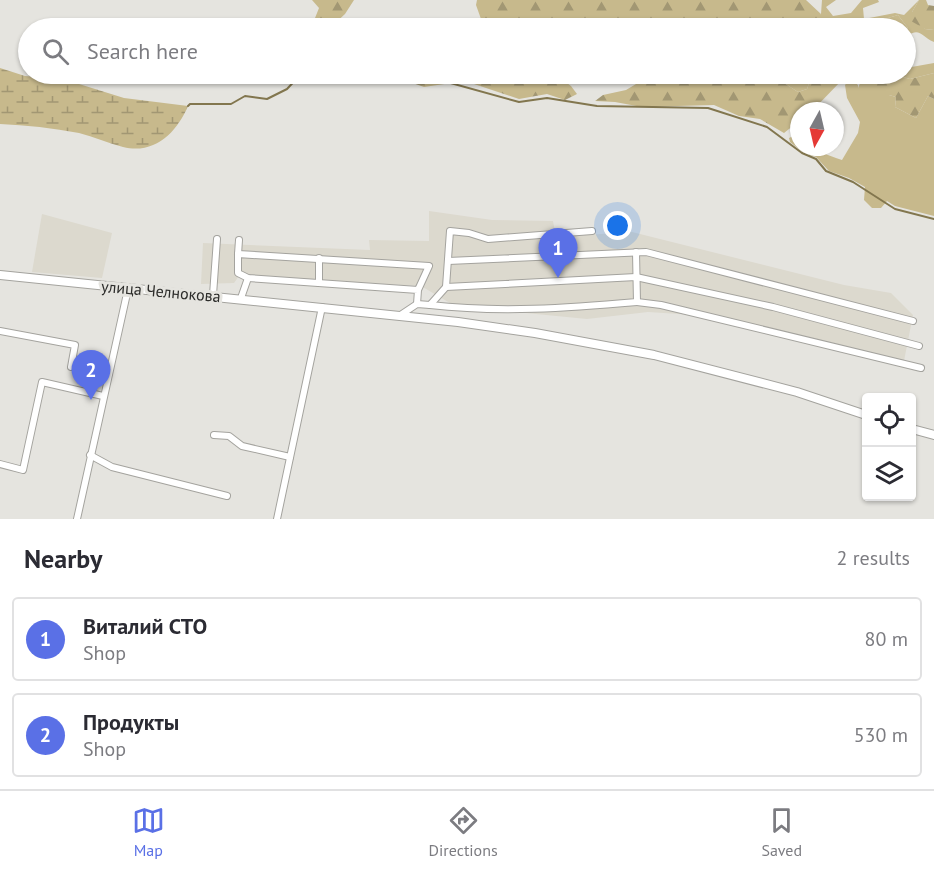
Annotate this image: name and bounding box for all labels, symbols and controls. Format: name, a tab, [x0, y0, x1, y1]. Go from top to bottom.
search box	[18, 18, 916, 84]
icon: search	[39, 35, 72, 68]
text: Search here	[87, 37, 198, 65]
north arrow	[790, 102, 844, 156]
your location	[603, 211, 632, 240]
pin: 1	[538, 228, 578, 278]
street label: улица Челнокова	[101, 276, 221, 306]
pin: 2	[72, 350, 110, 400]
map controls	[862, 393, 916, 501]
button: locate	[862, 393, 916, 447]
button: layers	[862, 447, 916, 501]
text: Nearby	[24, 542, 102, 575]
text: 2 results	[837, 545, 910, 571]
text: Виталий СТО	[83, 612, 207, 640]
text: 1	[40, 626, 51, 652]
text: 80 m	[865, 626, 908, 652]
text: Shop	[83, 640, 126, 666]
text: Продукты	[83, 708, 179, 736]
text: 2	[40, 722, 51, 748]
text: 530 m	[854, 722, 908, 748]
text: Shop	[83, 736, 126, 762]
tab: Map	[132, 804, 165, 860]
tab: Directions	[429, 804, 498, 860]
tab: Saved	[761, 804, 802, 860]

